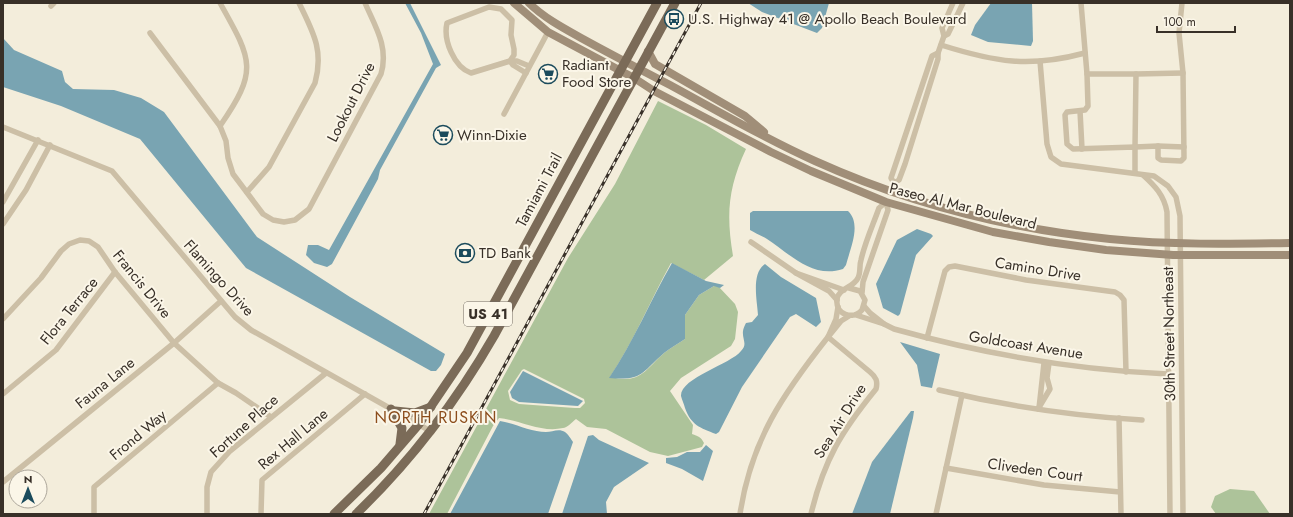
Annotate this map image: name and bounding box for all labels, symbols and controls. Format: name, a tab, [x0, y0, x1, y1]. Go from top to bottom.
bus stop icon: U.S. Highway 41 @ Apollo Beach Boulevard	[663, 8, 685, 30]
place label: U.S. Highway 41 @ Apollo Beach Boulevard	[688, 8, 967, 30]
scale bar	[1157, 8, 1235, 34]
text: 100 m	[1163, 13, 1196, 31]
place label: Radiant Food Store	[562, 54, 631, 93]
street label: Lookout Drive	[321, 58, 381, 146]
supermarket icon: Radiant Food Store	[537, 63, 559, 85]
supermarket icon: Winn-Dixie	[432, 124, 454, 146]
place label: Winn-Dixie	[457, 124, 527, 146]
street label: Tamiami Trail	[510, 149, 568, 231]
street label: Paseo Al Mar Boulevard	[887, 177, 1039, 235]
street label: Flamingo Drive	[179, 235, 260, 321]
bank icon: TD Bank	[454, 242, 476, 264]
place label: TD Bank	[479, 242, 531, 264]
street label: Francis Drive	[108, 245, 177, 323]
street label: Camino Drive	[993, 251, 1083, 287]
street label: 30th Street Northeast	[1157, 266, 1181, 401]
street label: Flora Terrace	[35, 272, 103, 350]
road number: US 41	[464, 302, 512, 326]
street label: Goldcoast Avenue	[967, 325, 1085, 365]
street label: Fauna Lane	[70, 352, 140, 414]
street label: Sea Air Drive	[808, 379, 872, 463]
street label: Fortune Place	[205, 389, 283, 463]
street label: Rex Hall Lane	[253, 403, 333, 475]
street label: Frond Way	[105, 404, 172, 465]
district label: NORTH RUSKIN	[375, 406, 497, 429]
street label: Cliveden Court	[986, 452, 1084, 488]
north arrow	[8, 469, 48, 509]
text: N	[24, 471, 32, 487]

